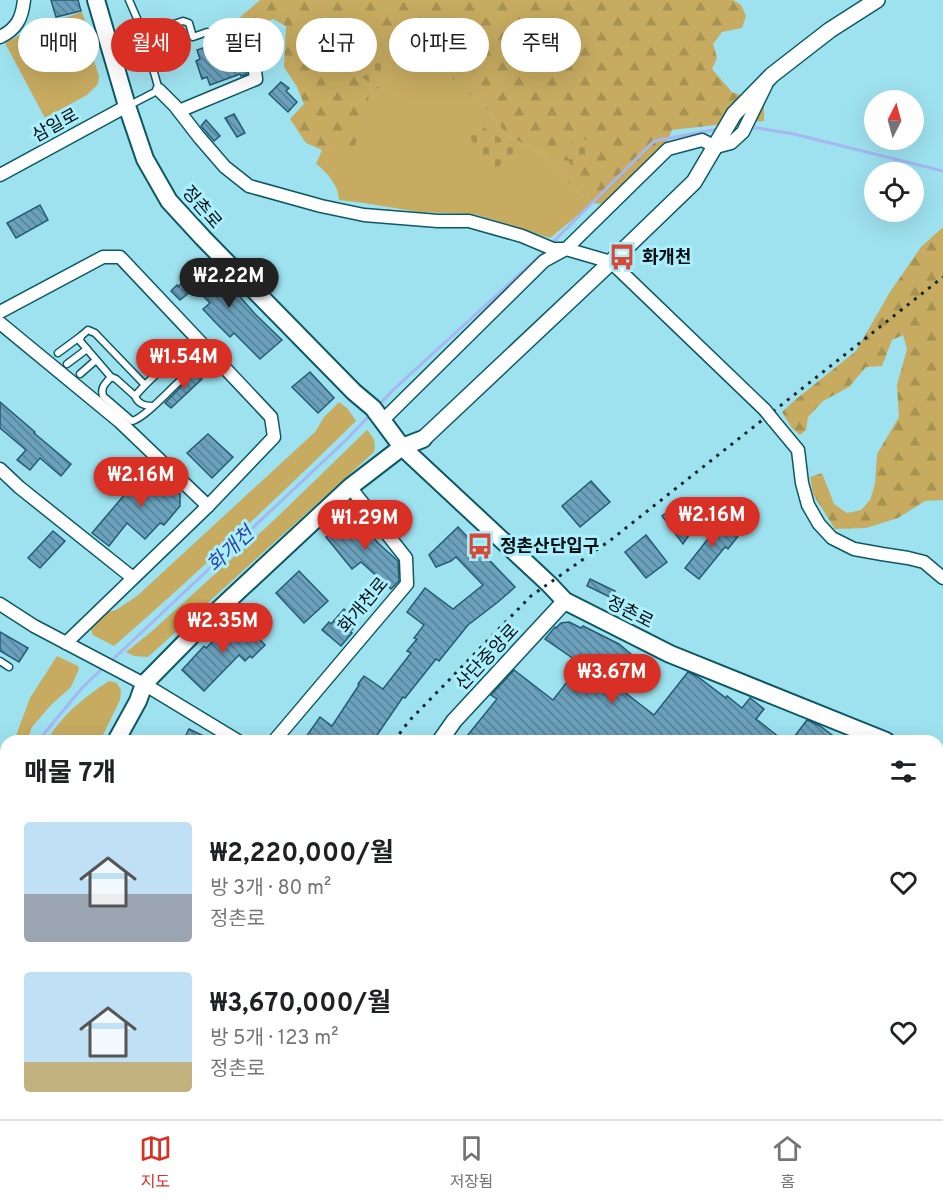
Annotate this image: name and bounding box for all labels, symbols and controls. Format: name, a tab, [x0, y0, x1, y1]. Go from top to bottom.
chip: 매매	[18, 18, 99, 72]
chip: 월세	[111, 18, 191, 72]
chip: 필터	[203, 18, 284, 72]
chip: 신규	[296, 18, 377, 72]
chip: 아파트	[389, 18, 489, 72]
chip: 주택	[501, 18, 581, 72]
north arrow	[864, 90, 924, 150]
map controls	[864, 90, 924, 222]
street label: 삼일로	[28, 104, 83, 148]
button: locate	[864, 162, 924, 222]
street label: 정촌로	[176, 182, 226, 234]
bus stop icon: 화개천	[607, 242, 637, 272]
place label: 화개천	[642, 247, 692, 270]
pin: ₩2.22M	[180, 258, 278, 309]
text: ₩2.22M	[194, 264, 264, 290]
pin: ₩1.54M	[135, 339, 233, 390]
text: ₩1.54M	[150, 345, 218, 371]
pin: ₩2.16M	[92, 457, 190, 508]
text: ₩2.16M	[108, 463, 174, 489]
pin: ₩2.16M	[663, 497, 761, 548]
pin: ₩1.29M	[316, 500, 414, 551]
text: ₩2.16M	[679, 503, 745, 529]
text: ₩1.29M	[332, 506, 398, 532]
water label: 화개천	[202, 520, 262, 579]
bus stop icon: 정촌산단입구	[465, 531, 495, 561]
place label: 정촌산단입구	[500, 536, 599, 559]
street label: 화개천로	[334, 573, 394, 639]
street label: 정촌로	[602, 592, 657, 635]
pin: ₩2.35M	[174, 603, 272, 654]
text: ₩2.35M	[188, 609, 258, 635]
street label: 산단중앙로	[451, 620, 525, 696]
pin: ₩3.67M	[563, 654, 661, 705]
text: ₩3.67M	[578, 660, 646, 686]
icon: filters	[887, 755, 920, 788]
text: 매물 7개	[24, 758, 116, 791]
text: ₩2,220,000/월	[210, 838, 394, 871]
icon: home	[72, 846, 144, 918]
icon: heart	[887, 866, 920, 899]
text: 방 3개 · 80 m²	[210, 876, 331, 902]
text: 정촌로	[210, 907, 265, 933]
text: ₩3,670,000/월	[210, 988, 391, 1021]
icon: home	[72, 996, 144, 1068]
icon: heart	[887, 1016, 920, 1049]
text: 방 5개 · 123 m²	[210, 1026, 338, 1052]
text: 정촌로	[210, 1057, 265, 1083]
tab: 지도	[139, 1132, 172, 1193]
tab: 저장됨	[449, 1132, 494, 1193]
tab: 홈	[771, 1132, 804, 1193]

